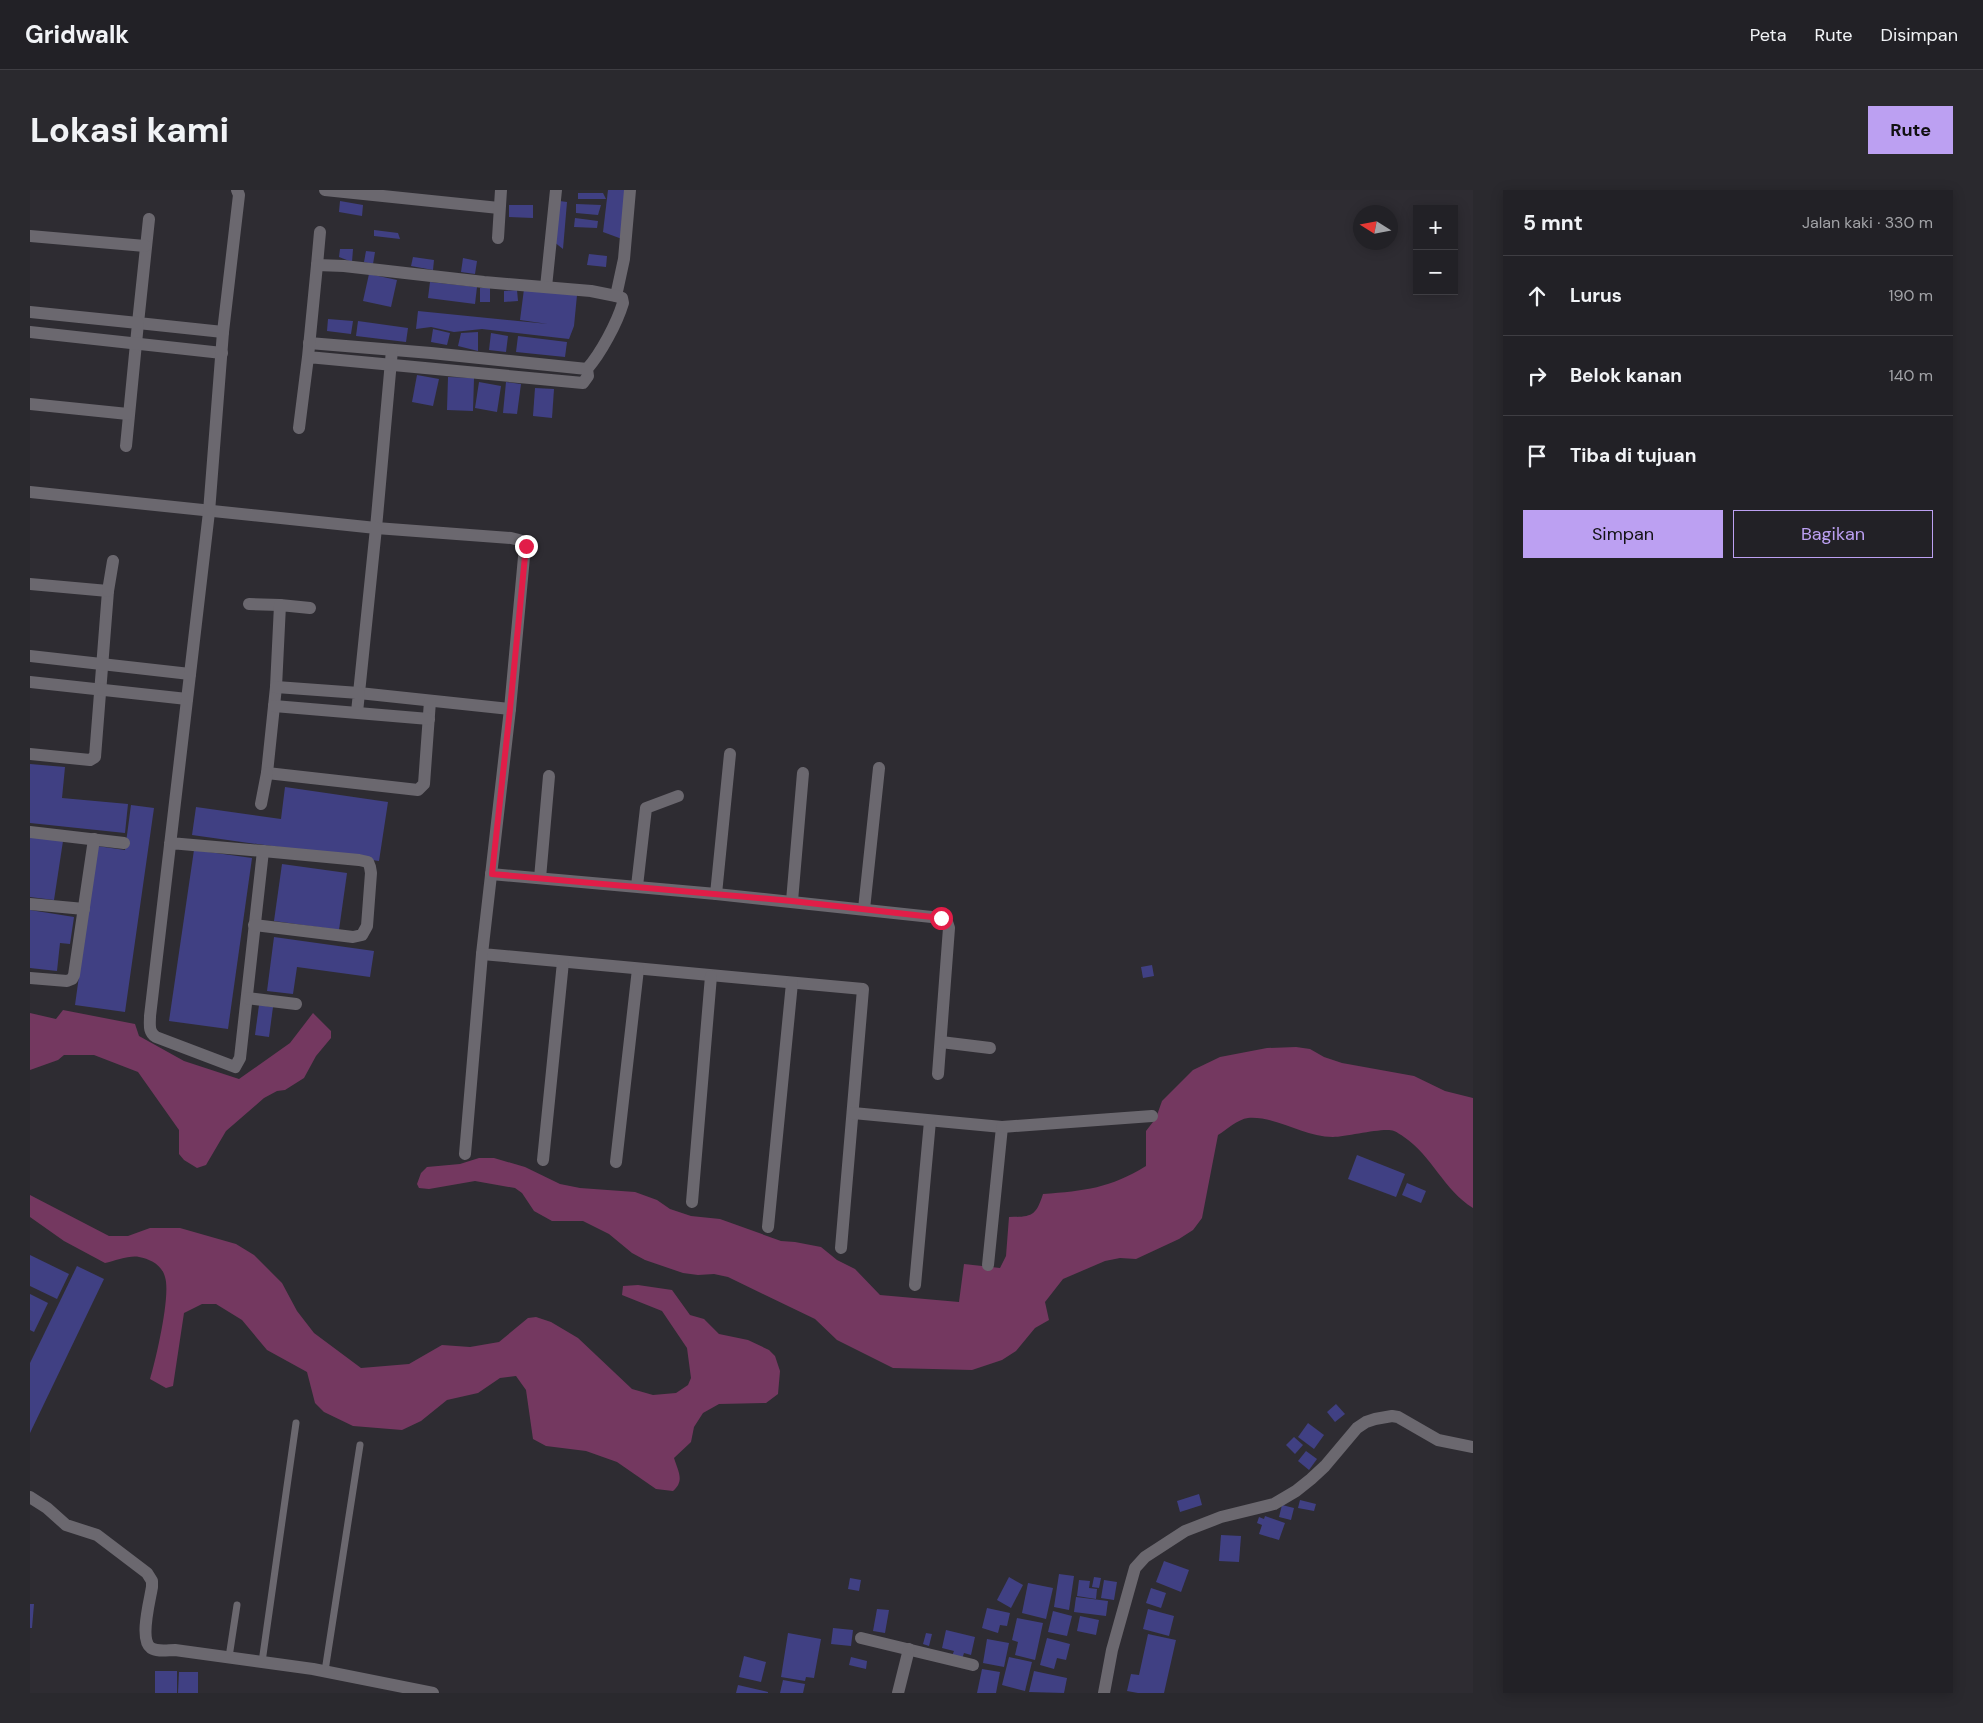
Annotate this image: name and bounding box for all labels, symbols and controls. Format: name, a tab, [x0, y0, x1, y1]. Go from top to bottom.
text: Gridwalk	[25, 19, 129, 50]
text: Peta	[1750, 23, 1786, 47]
text: Rute	[1814, 23, 1853, 47]
text: Disimpan	[1881, 23, 1958, 47]
button: Rute	[1868, 106, 1953, 154]
text: Lokasi kami	[30, 107, 229, 153]
north arrow	[1353, 205, 1398, 250]
map controls	[1413, 205, 1458, 295]
button: +	[1413, 205, 1458, 250]
text: 5 mnt	[1523, 209, 1583, 237]
text: Jalan kaki · 330 m	[1802, 212, 1933, 233]
button: −	[1413, 250, 1458, 295]
icon: ahead	[1523, 282, 1551, 310]
text: Lurus	[1570, 283, 1622, 308]
text: 190 m	[1889, 285, 1933, 306]
icon: right	[1523, 362, 1551, 390]
text: Belok kanan	[1570, 363, 1682, 388]
text: 140 m	[1889, 365, 1933, 386]
icon: arrive	[1523, 442, 1551, 470]
text: Tiba di tujuan	[1570, 443, 1696, 468]
button: Simpan	[1523, 510, 1723, 558]
button: Bagikan	[1733, 510, 1933, 558]
route end	[515, 535, 538, 558]
route start	[930, 907, 953, 930]

